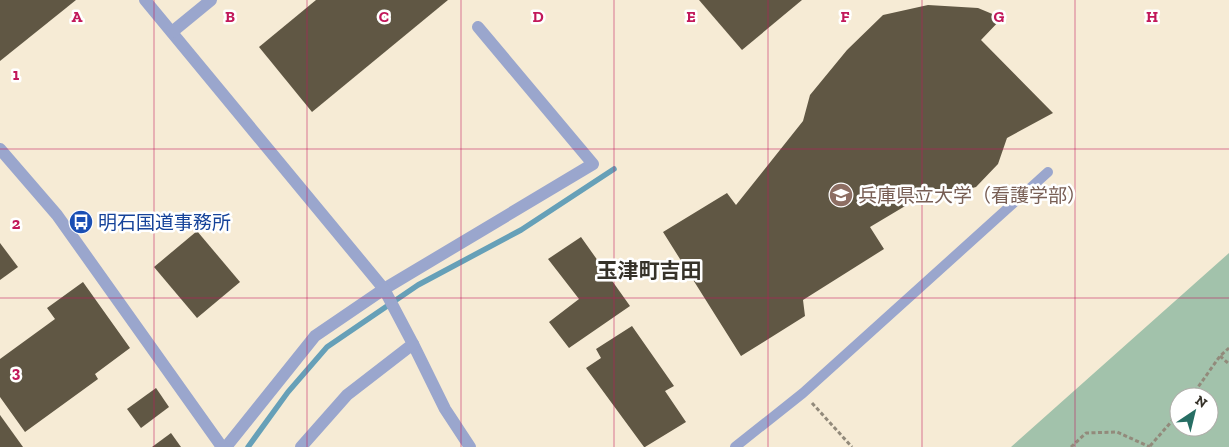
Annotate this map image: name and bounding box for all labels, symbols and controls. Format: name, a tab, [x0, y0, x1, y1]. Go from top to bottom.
text: A	[72, 7, 83, 26]
text: B	[225, 7, 235, 26]
text: C	[379, 7, 389, 26]
text: D	[532, 7, 544, 26]
text: E	[686, 7, 696, 26]
text: F	[840, 7, 850, 26]
text: G	[994, 7, 1005, 26]
text: H	[1146, 7, 1158, 26]
text: 1	[13, 65, 20, 84]
school or university icon: 兵庫県立大学（看護学部）	[828, 182, 854, 208]
place label: 兵庫県立大学（看護学部）	[858, 184, 1086, 207]
bus stop icon: 明石国道事務所	[68, 209, 94, 235]
place label: 明石国道事務所	[98, 211, 231, 234]
text: 2	[12, 214, 21, 233]
district label: 玉津町吉田	[597, 258, 702, 283]
text: 3	[12, 363, 21, 382]
north arrow	[1169, 387, 1219, 437]
text: N	[1192, 392, 1211, 412]

